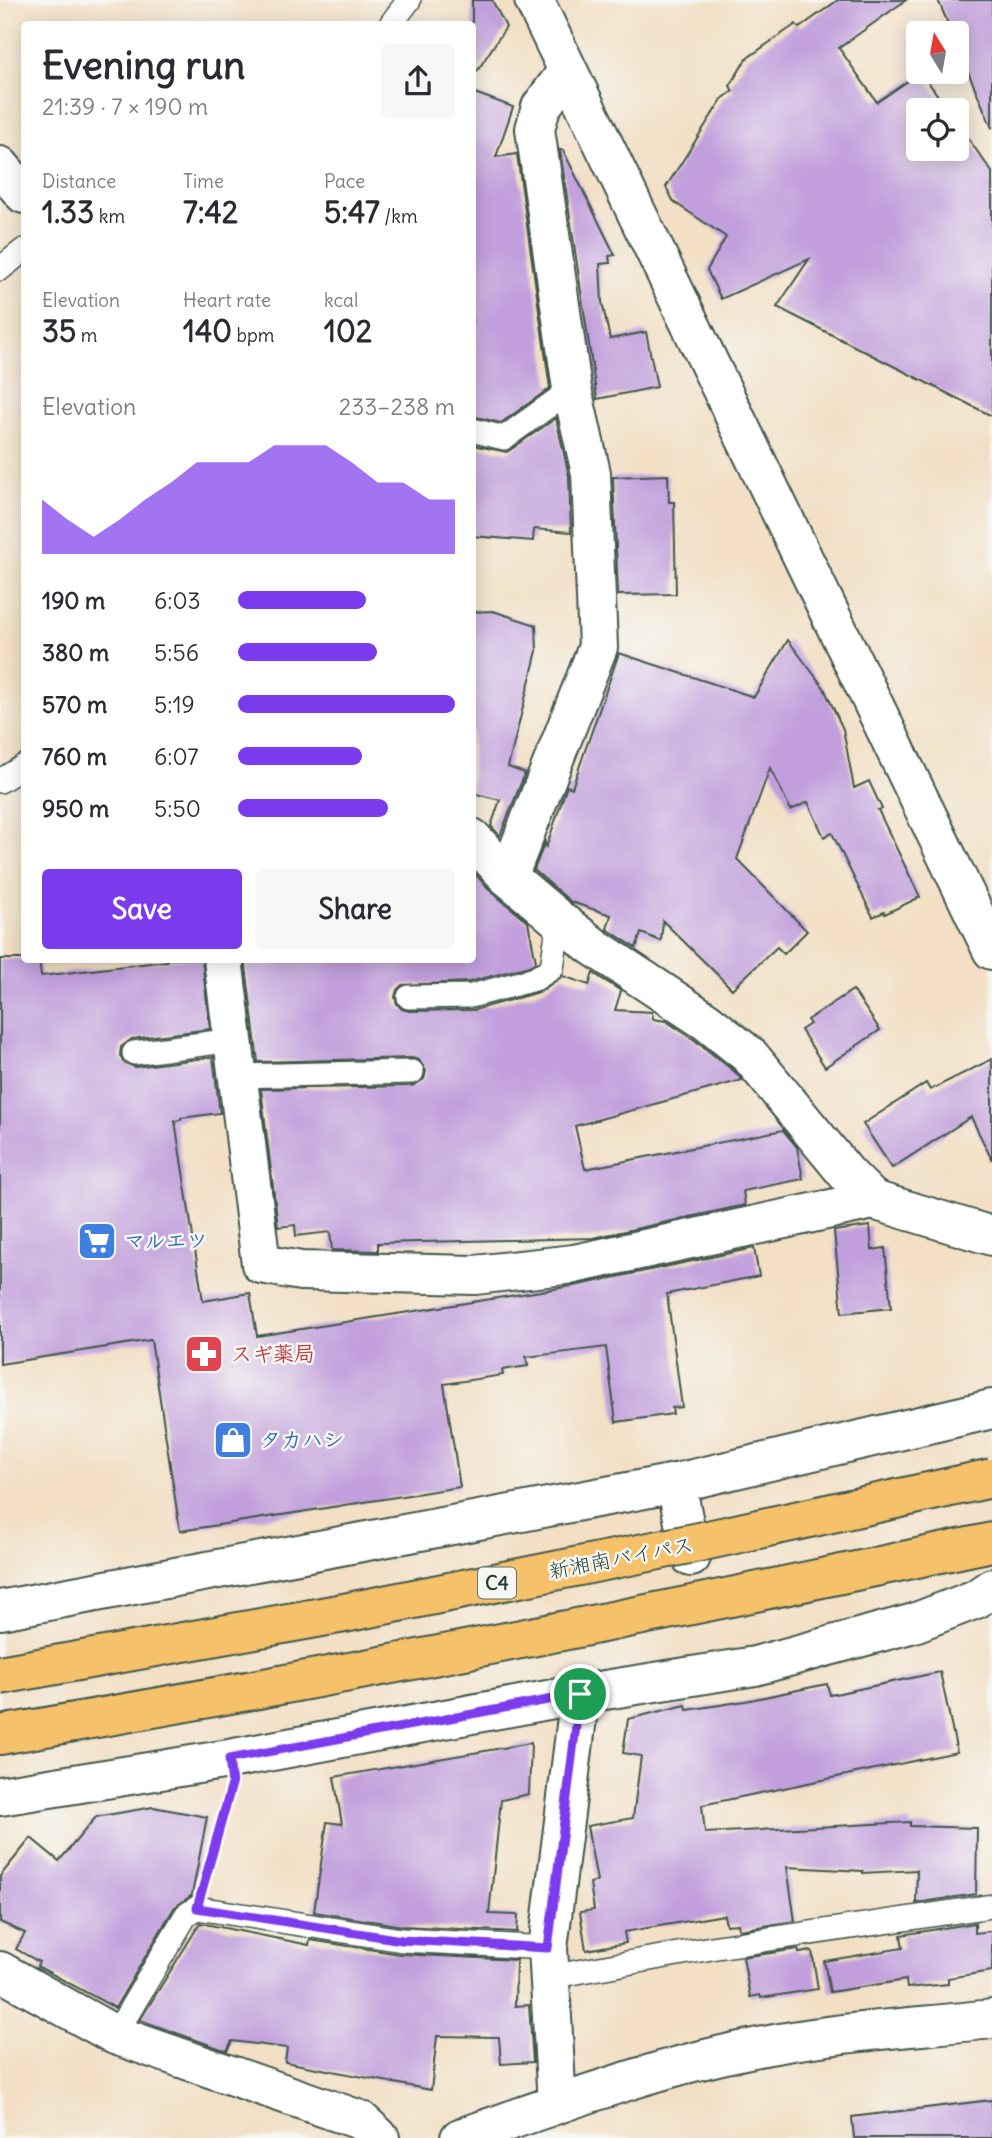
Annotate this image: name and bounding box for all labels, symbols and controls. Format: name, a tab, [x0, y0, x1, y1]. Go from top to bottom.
north arrow	[906, 21, 970, 84]
map controls	[906, 21, 969, 161]
text: Evening run	[42, 42, 245, 89]
button: share	[381, 44, 455, 118]
text: 21:39 · 7 × 190 m	[42, 92, 208, 121]
button: locate	[906, 98, 969, 161]
text: Distance	[42, 169, 116, 193]
text: Time	[183, 169, 224, 193]
text: Pace	[324, 169, 365, 193]
text: 1.33	[42, 193, 94, 231]
text: 7:42	[183, 193, 238, 231]
text: 5:47	[324, 193, 380, 231]
text: km	[94, 204, 125, 228]
text: /km	[380, 204, 418, 228]
text: Elevation	[42, 288, 120, 312]
text: Heart rate	[183, 288, 271, 312]
text: kcal	[324, 288, 358, 312]
text: 35	[42, 312, 76, 350]
text: 140	[183, 312, 232, 350]
text: 102	[324, 312, 372, 350]
text: m	[76, 323, 97, 347]
text: bpm	[232, 323, 275, 347]
text: Elevation	[42, 392, 136, 421]
text: 233–238 m	[339, 392, 455, 421]
text: 190 m	[42, 586, 105, 615]
text: 6:03	[154, 586, 201, 615]
text: 380 m	[42, 638, 109, 667]
text: 5:56	[154, 638, 199, 667]
text: 570 m	[42, 690, 107, 719]
text: 5:19	[154, 690, 195, 719]
text: 760 m	[42, 742, 107, 771]
text: 6:07	[154, 742, 199, 771]
text: 950 m	[42, 794, 109, 823]
text: 5:50	[154, 794, 201, 823]
button: Save	[42, 869, 242, 949]
button: Share	[256, 869, 455, 949]
supermarket icon: マルエツ	[76, 1220, 118, 1262]
place label: マルエツ	[124, 1227, 208, 1254]
pharmacy icon: スギ薬局	[183, 1333, 225, 1375]
place label: スギ薬局	[231, 1340, 315, 1367]
shop icon: タカハシ	[212, 1419, 254, 1461]
place label: タカハシ	[260, 1426, 344, 1453]
street label: 新湘南バイパス	[546, 1530, 695, 1585]
road number: C4	[478, 1568, 516, 1598]
pin	[550, 1664, 610, 1724]
icon: arrive	[561, 1675, 599, 1713]

